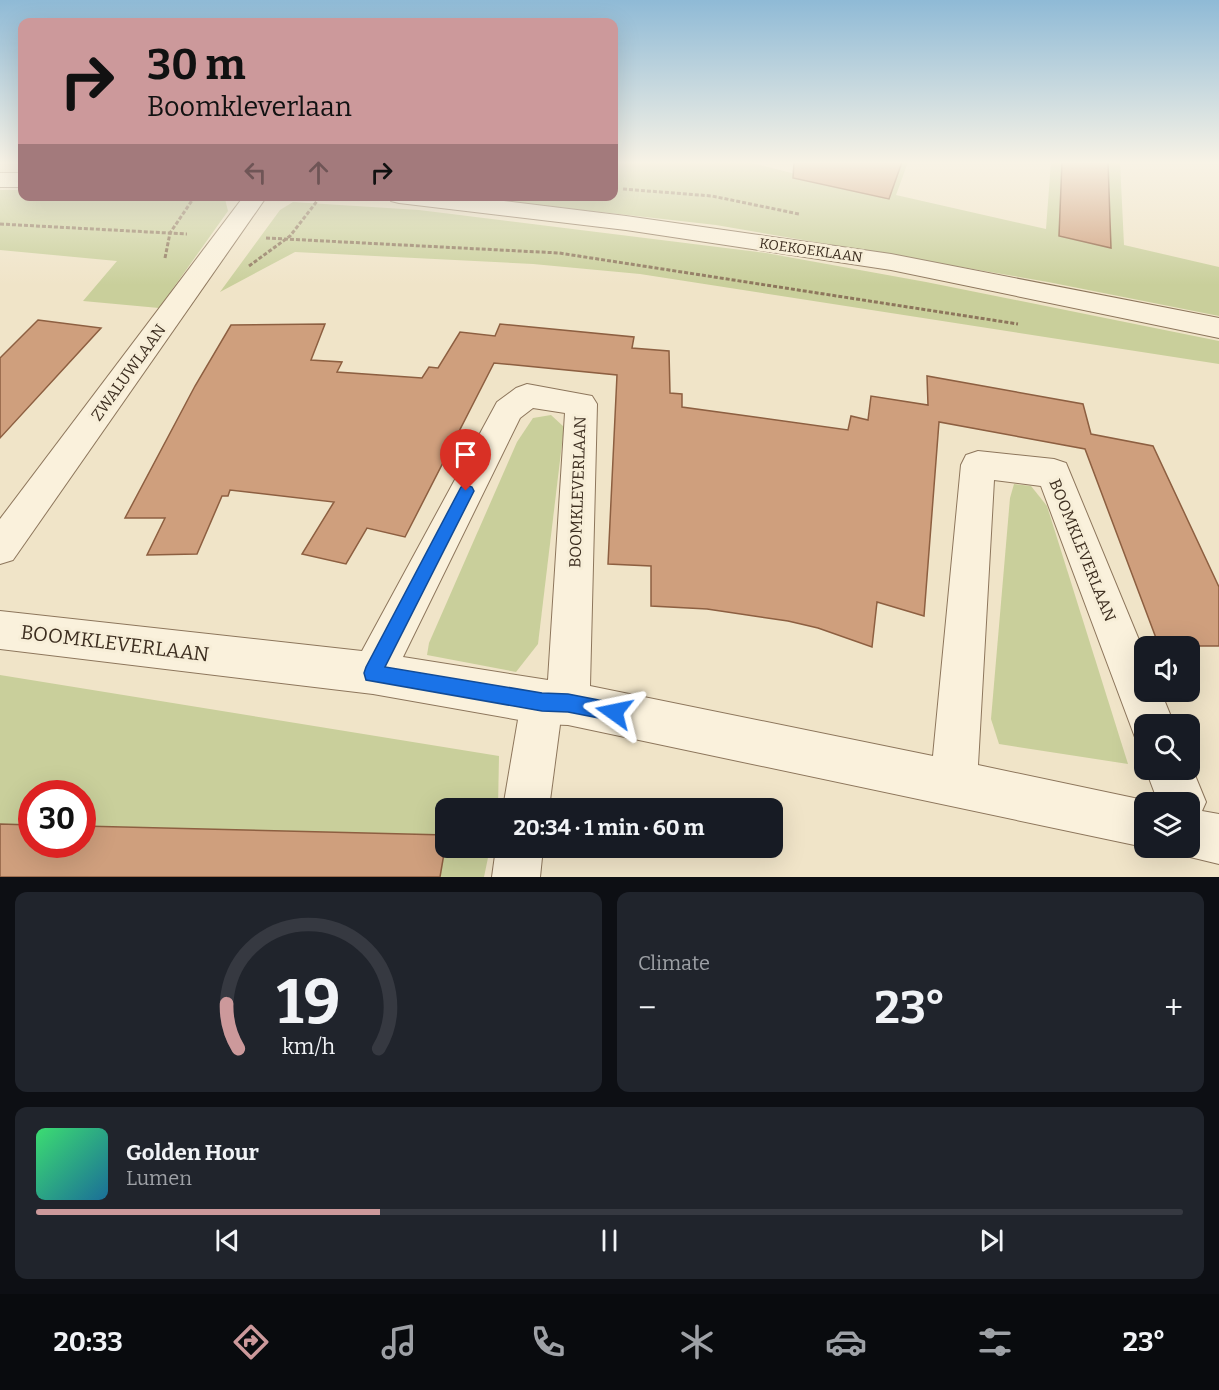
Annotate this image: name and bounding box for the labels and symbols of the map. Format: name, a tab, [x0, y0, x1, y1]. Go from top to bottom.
street label: KOEKOEKLAAN	[758, 235, 864, 266]
street label: ZWALUWLAAN	[87, 320, 170, 424]
street label: BOOMKLEVERLAAN	[565, 415, 590, 568]
pin	[440, 429, 491, 491]
street label: BOOMKLEVERLAAN	[1045, 476, 1120, 624]
street label: BOOMKLEVERLAAN	[19, 620, 211, 666]
position arrow	[582, 680, 646, 744]
speed limit sign: 30	[18, 780, 96, 858]

